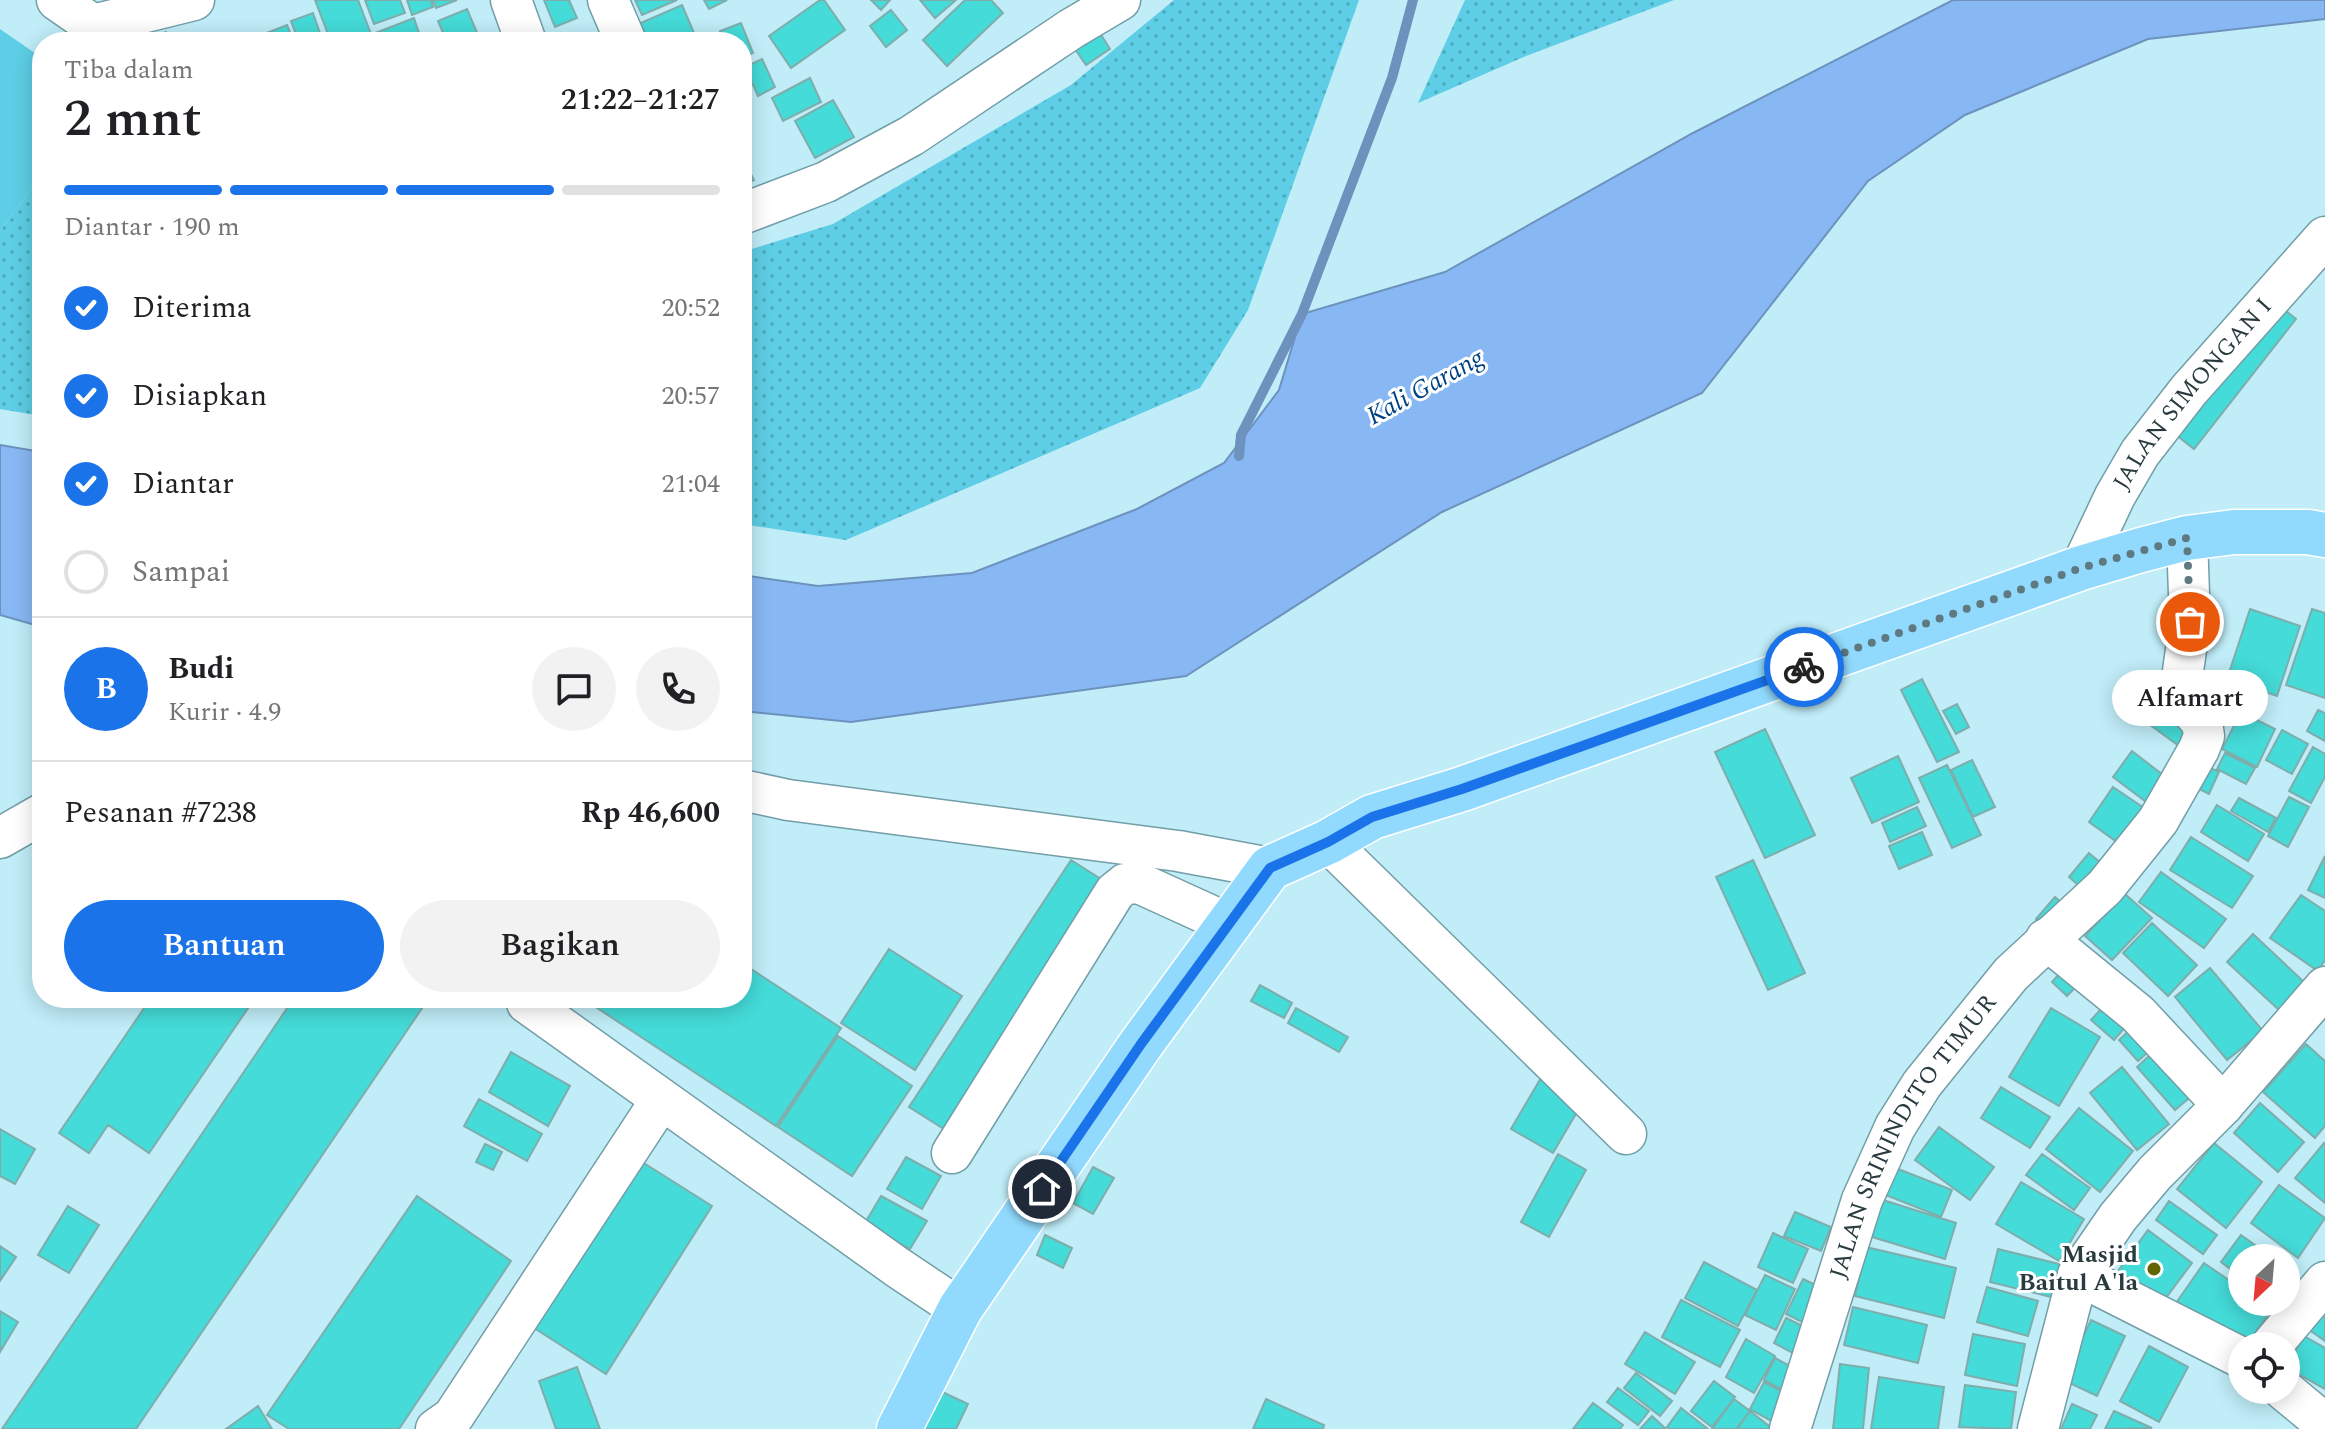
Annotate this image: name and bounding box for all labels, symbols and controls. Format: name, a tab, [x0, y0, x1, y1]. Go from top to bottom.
text: Tiba dalam	[64, 50, 193, 90]
text: 21:22–21:27	[561, 77, 720, 123]
text: 2 mnt	[64, 80, 202, 159]
text: Diantar · 190 m	[64, 207, 240, 247]
text: Diterima	[132, 285, 251, 331]
icon: check	[64, 286, 108, 330]
text: 20:52	[661, 288, 720, 328]
street label: JALAN SIMONGAN I	[2104, 290, 2281, 497]
water label: Kali Garang	[1359, 338, 1492, 436]
text: Disiapkan	[132, 373, 267, 419]
icon: check	[64, 374, 108, 418]
text: 20:57	[661, 376, 720, 416]
text: Diantar	[132, 461, 234, 507]
icon: check	[64, 462, 108, 506]
text: 21:04	[661, 464, 720, 504]
text: Sampai	[132, 549, 230, 595]
pin	[2156, 588, 2224, 656]
icon: bag	[2168, 600, 2212, 644]
courier	[1764, 627, 1844, 707]
icon: bike	[1782, 645, 1826, 689]
text: Budi	[168, 646, 234, 692]
button: chat	[532, 647, 616, 731]
button: phone	[636, 647, 720, 731]
text: B	[95, 666, 117, 712]
callout: Alfamart	[2112, 670, 2268, 726]
text: Alfamart	[2137, 678, 2243, 718]
text: Kurir · 4.9	[168, 692, 281, 732]
text: Pesanan #7238	[64, 790, 257, 836]
text: Rp 46,600	[581, 790, 720, 836]
button: Bantuan	[64, 900, 384, 992]
button: Bagikan	[400, 900, 720, 992]
street label: JALAN SRININDITO TIMUR	[1820, 987, 2006, 1283]
pin	[1008, 1155, 1076, 1223]
icon: home	[1020, 1167, 1064, 1211]
place label: Masjid Baitul A'la	[2018, 1237, 2139, 1301]
north arrow	[2228, 1244, 2300, 1316]
map controls	[2228, 1244, 2300, 1404]
marker: Masjid Baitul A'la	[2145, 1260, 2163, 1278]
button: locate	[2228, 1332, 2300, 1404]

